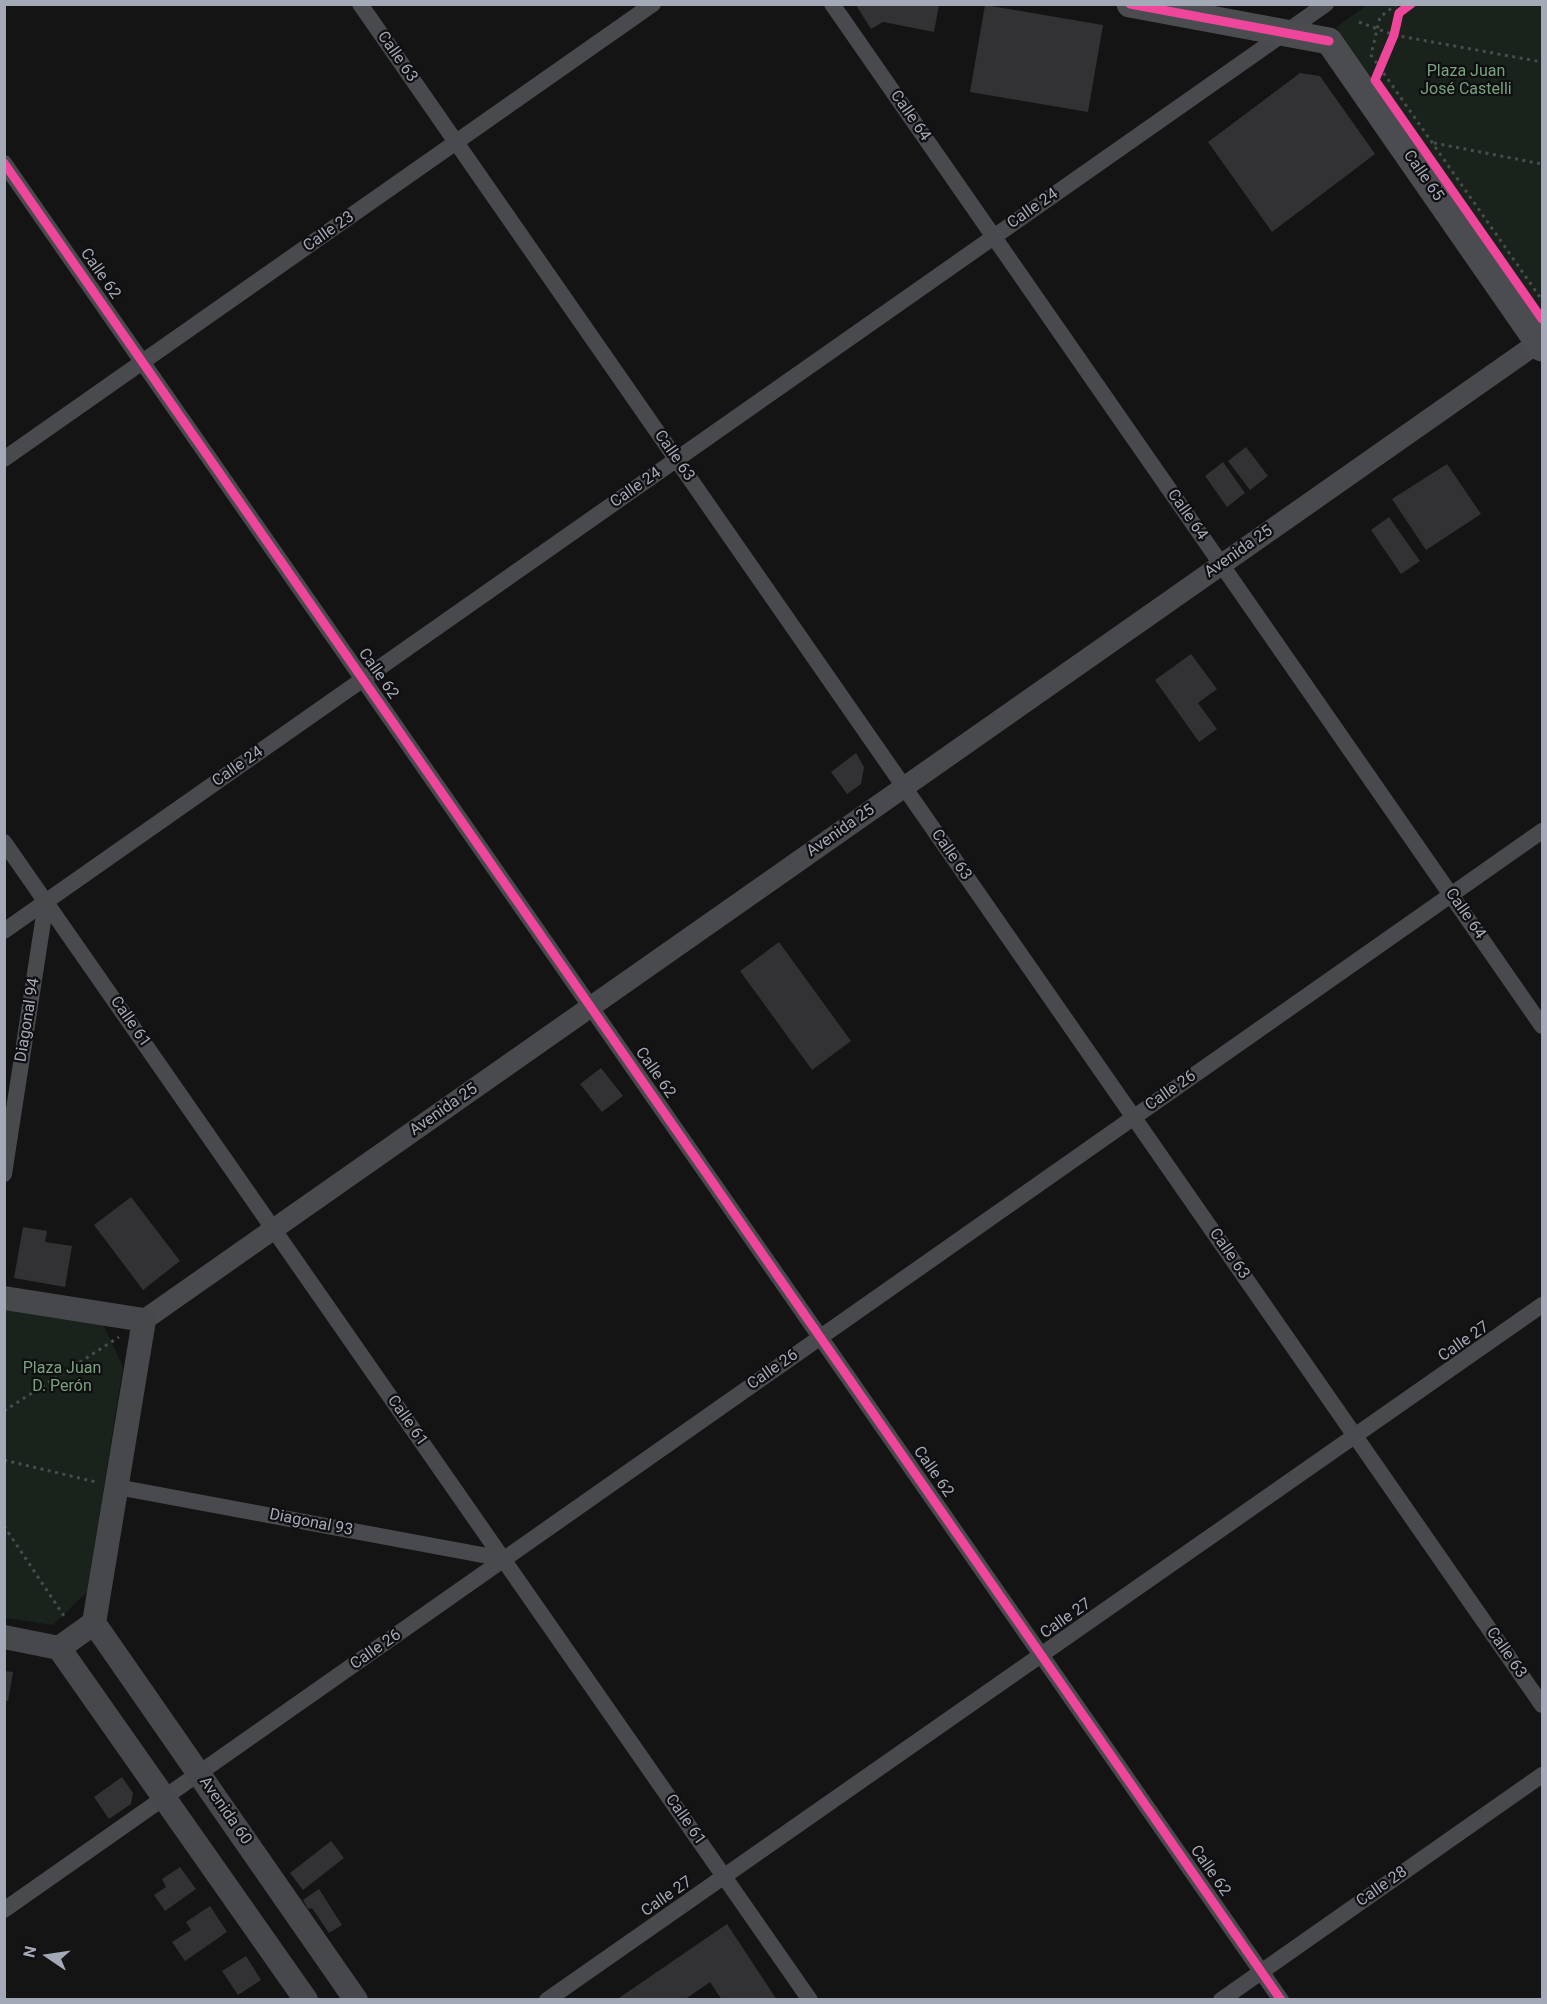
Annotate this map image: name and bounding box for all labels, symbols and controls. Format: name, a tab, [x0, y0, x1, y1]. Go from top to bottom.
street label: Calle 63	[373, 28, 421, 86]
park label: Plaza Juan José Castelli	[1420, 62, 1512, 100]
street label: Calle 64	[886, 87, 934, 145]
street label: Calle 65	[1399, 147, 1447, 205]
street label: Calle 24	[1004, 185, 1062, 233]
street label: Calle 23	[300, 208, 358, 256]
street label: Calle 62	[76, 245, 124, 303]
street label: Calle 63	[650, 427, 698, 485]
street label: Calle 24	[607, 464, 665, 512]
street label: Calle 64	[1163, 486, 1211, 544]
street label: Avenida 25	[1201, 522, 1277, 582]
street label: Calle 62	[354, 645, 402, 703]
street label: Calle 24	[209, 743, 267, 791]
street label: Avenida 25	[803, 801, 879, 861]
street label: Calle 63	[927, 826, 975, 884]
street label: Calle 64	[1441, 885, 1489, 943]
street label: Diagonal 94	[12, 977, 44, 1063]
street label: Calle 61	[106, 993, 154, 1051]
street label: Calle 62	[631, 1044, 679, 1102]
street label: Calle 26	[1142, 1067, 1200, 1115]
street label: Avenida 25	[406, 1080, 482, 1140]
street label: Calle 63	[1205, 1225, 1253, 1283]
street label: Calle 27	[1435, 1318, 1493, 1366]
street label: Calle 26	[744, 1346, 802, 1394]
park label: Plaza Juan D. Perón	[23, 1359, 101, 1397]
street label: Calle 61	[383, 1392, 431, 1450]
street label: Calle 62	[909, 1443, 957, 1501]
street label: Diagonal 93	[268, 1506, 354, 1540]
street label: Calle 27	[1037, 1595, 1095, 1643]
street label: Calle 63	[1482, 1624, 1530, 1682]
street label: Calle 26	[347, 1626, 405, 1674]
street label: Avenida 60	[195, 1773, 255, 1849]
street label: Calle 61	[661, 1791, 709, 1849]
street label: Calle 62	[1186, 1842, 1234, 1900]
street label: Calle 28	[1353, 1863, 1411, 1911]
street label: Calle 27	[638, 1873, 696, 1921]
north arrow	[18, 1926, 78, 1986]
text: N	[19, 1944, 40, 1959]

